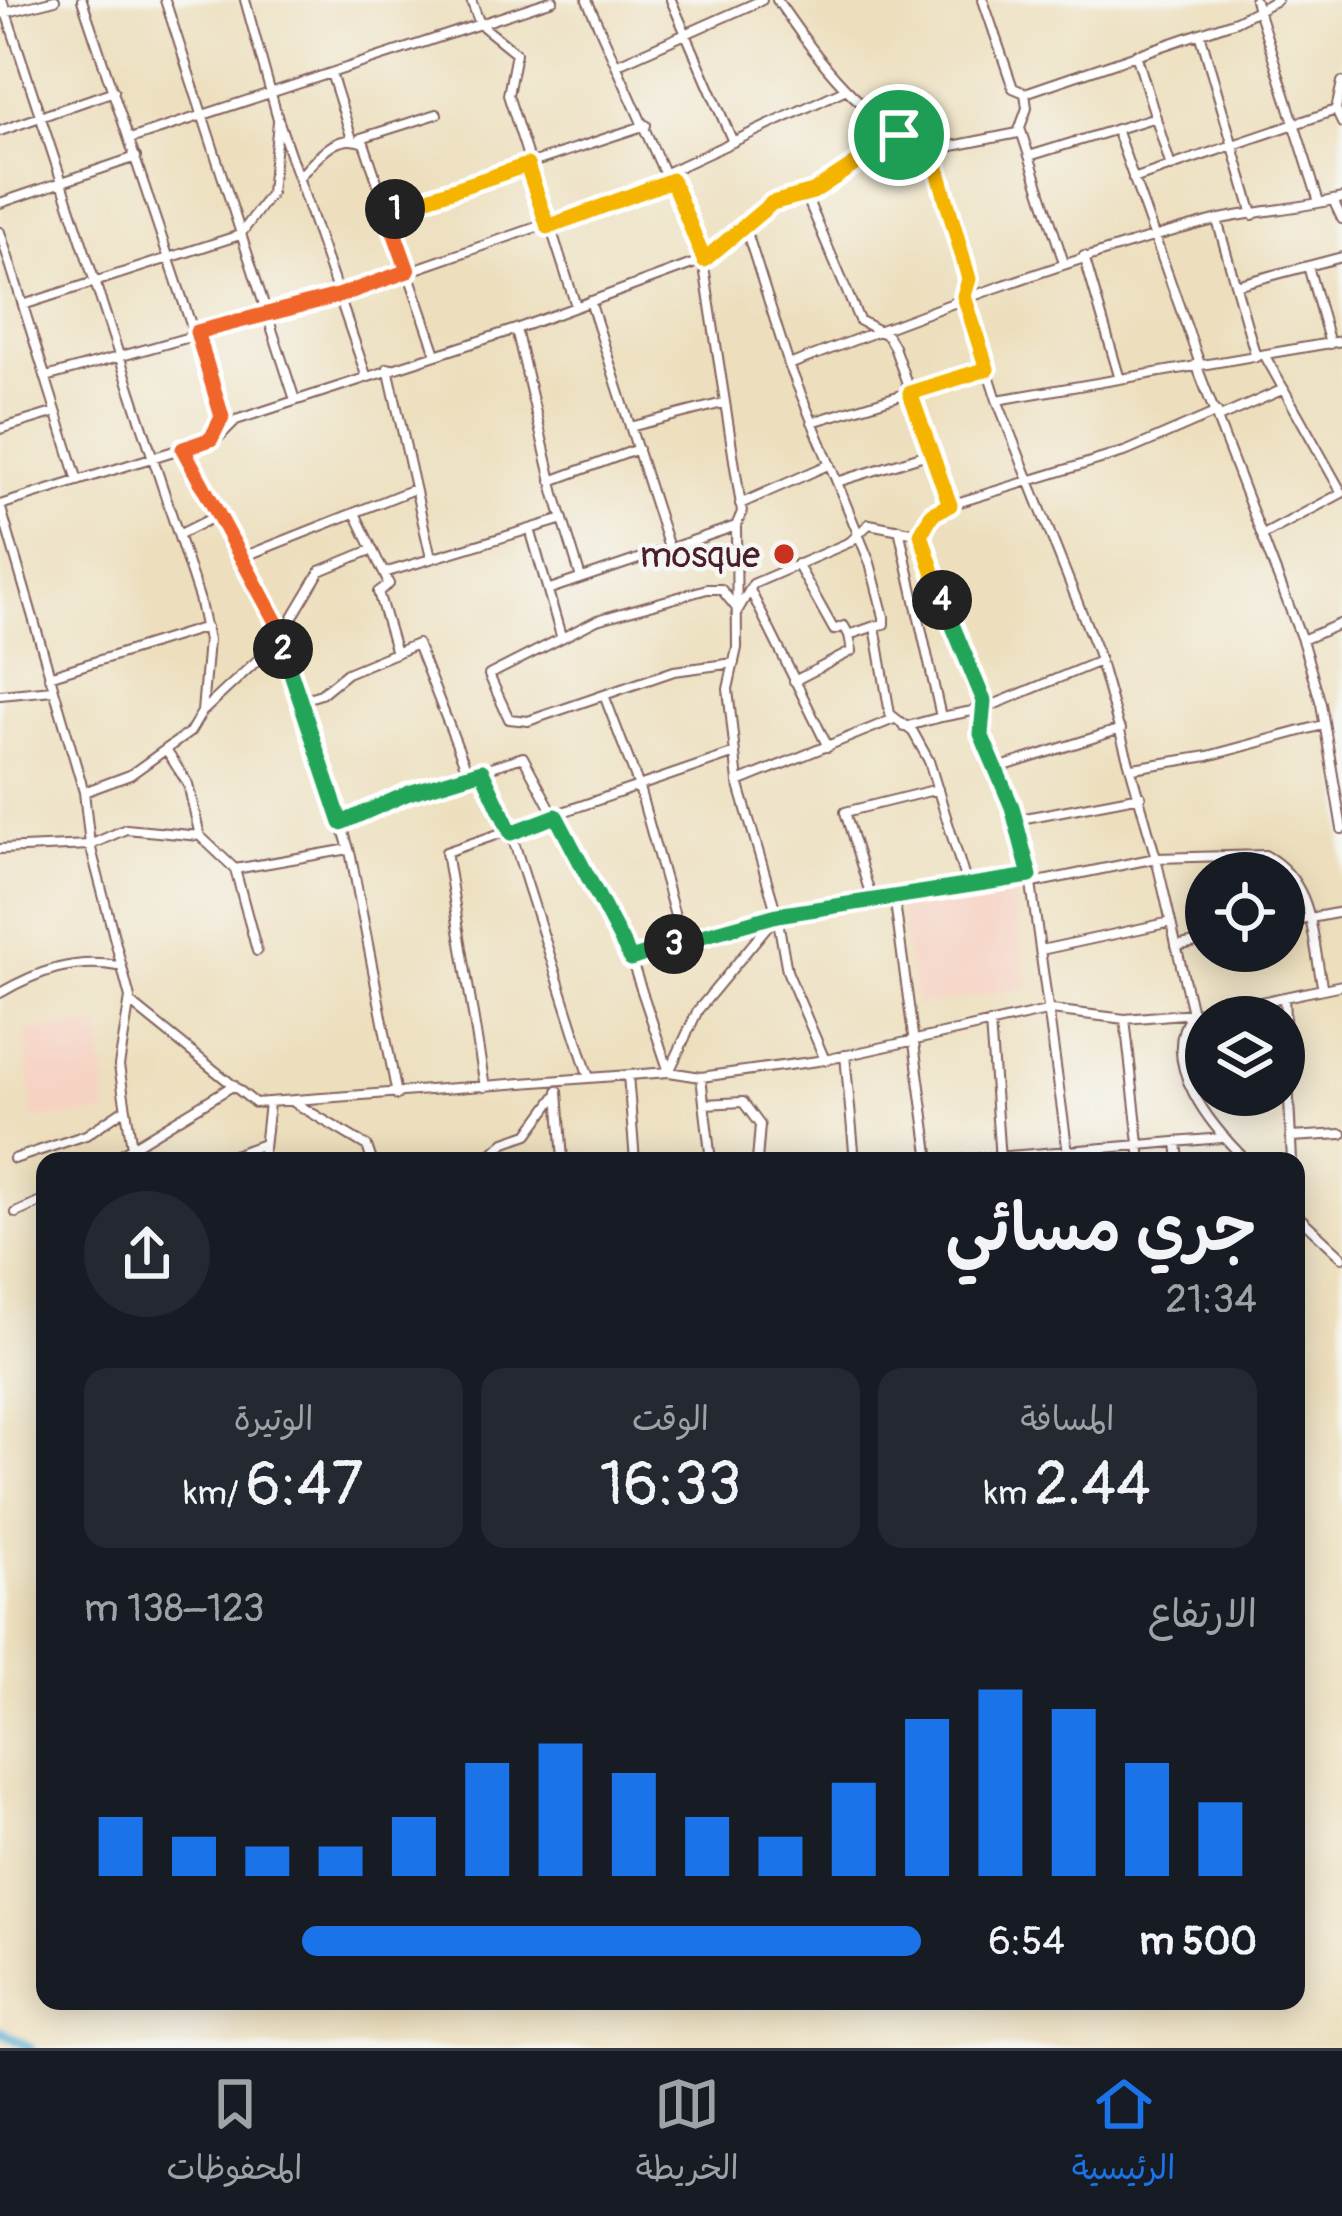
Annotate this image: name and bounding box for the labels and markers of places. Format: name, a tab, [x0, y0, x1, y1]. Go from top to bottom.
pin	[848, 84, 950, 186]
pin: 1	[365, 179, 425, 239]
place label: mosque	[640, 533, 760, 578]
marker: mosque	[771, 541, 797, 567]
pin: 4	[912, 570, 972, 630]
pin: 2	[253, 619, 313, 679]
pin: 3	[644, 914, 704, 974]

